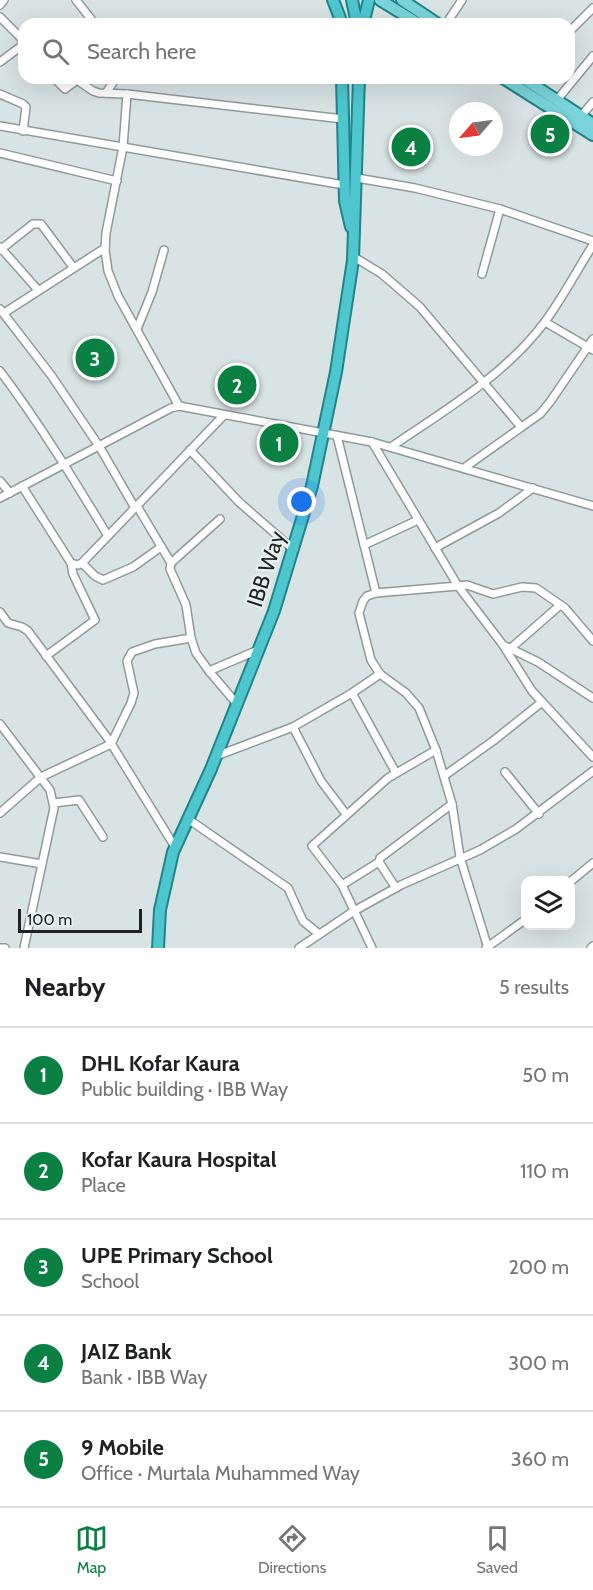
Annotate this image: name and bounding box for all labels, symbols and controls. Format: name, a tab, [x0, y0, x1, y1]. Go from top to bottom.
search box	[18, 18, 575, 84]
icon: search	[39, 35, 72, 68]
text: Search here	[87, 38, 196, 65]
north arrow	[449, 102, 503, 156]
pin: 5	[530, 112, 570, 156]
pin: 4	[392, 124, 430, 170]
pin: 3	[76, 336, 115, 380]
pin: 2	[218, 362, 256, 408]
pin: 1	[260, 420, 298, 466]
your location	[287, 487, 316, 516]
street label: IBB Way	[241, 528, 291, 610]
map controls	[521, 876, 575, 930]
button: layers	[521, 876, 575, 930]
scale bar	[18, 906, 142, 934]
text: 100 m	[27, 910, 72, 929]
text: Nearby	[24, 971, 105, 1003]
text: 5 results	[499, 975, 569, 999]
text: DHL Kofar Kaura	[81, 1050, 240, 1077]
text: 1	[40, 1063, 47, 1087]
text: 50 m	[522, 1063, 569, 1087]
text: Public building · IBB Way	[81, 1077, 288, 1101]
text: Kofar Kaura Hospital	[81, 1146, 277, 1173]
text: 2	[38, 1159, 49, 1183]
text: 110 m	[520, 1159, 569, 1183]
text: Place	[81, 1173, 126, 1197]
text: UPE Primary School	[81, 1242, 273, 1269]
text: 3	[38, 1255, 49, 1279]
text: 200 m	[509, 1255, 569, 1279]
text: School	[81, 1269, 139, 1293]
text: JAIZ Bank	[81, 1338, 172, 1365]
text: 4	[37, 1351, 50, 1375]
text: 300 m	[508, 1351, 569, 1375]
text: Bank · IBB Way	[81, 1365, 207, 1389]
text: 9 Mobile	[81, 1434, 164, 1461]
text: 5	[38, 1447, 49, 1471]
text: 360 m	[511, 1447, 569, 1471]
text: Office · Murtala Muhammed Way	[81, 1461, 360, 1485]
tab: Map	[75, 1522, 108, 1577]
tab: Directions	[258, 1522, 326, 1577]
tab: Saved	[476, 1522, 518, 1577]

